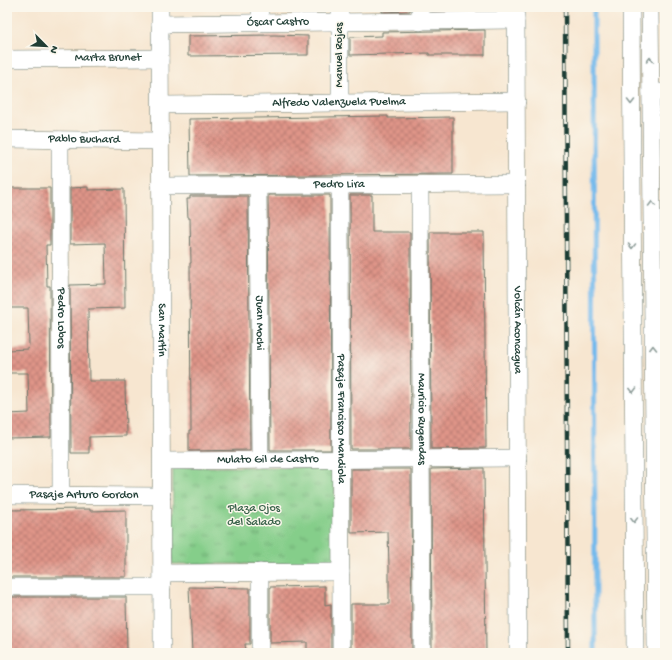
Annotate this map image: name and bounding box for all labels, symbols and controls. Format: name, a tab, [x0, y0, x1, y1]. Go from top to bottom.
street label: Óscar Castro	[247, 15, 309, 30]
street label: Manuel Rojas	[333, 22, 347, 88]
north arrow	[26, 26, 66, 66]
text: N	[46, 44, 60, 55]
street label: Marta Brunet	[75, 51, 142, 66]
one-way arrow	[646, 57, 654, 63]
street label: Alfredo Valenzuela Puelma	[272, 95, 406, 111]
one-way arrow	[627, 99, 635, 105]
street label: Pablo Buchard	[47, 133, 121, 147]
street label: Pedro Lira	[312, 178, 365, 192]
one-way arrow	[647, 201, 656, 207]
one-way arrow	[628, 243, 636, 249]
street label: Volcán Aconcagua	[510, 285, 524, 374]
street label: Pedro Lobos	[53, 287, 68, 349]
street label: Juan Mochi	[252, 295, 266, 351]
street label: San Martín	[154, 303, 168, 357]
one-way arrow	[649, 345, 657, 351]
street label: Pasaje Francisco Mandiola	[333, 353, 348, 484]
street label: Mauricio Rugendas	[414, 373, 428, 466]
one-way arrow	[629, 387, 637, 393]
street label: Mulato Gil de Castro	[217, 453, 319, 468]
street label: Pasaje Arturo Gordon	[28, 488, 139, 503]
park label: Plaza Ojos del Salado	[227, 502, 281, 530]
one-way arrow	[630, 517, 638, 523]

